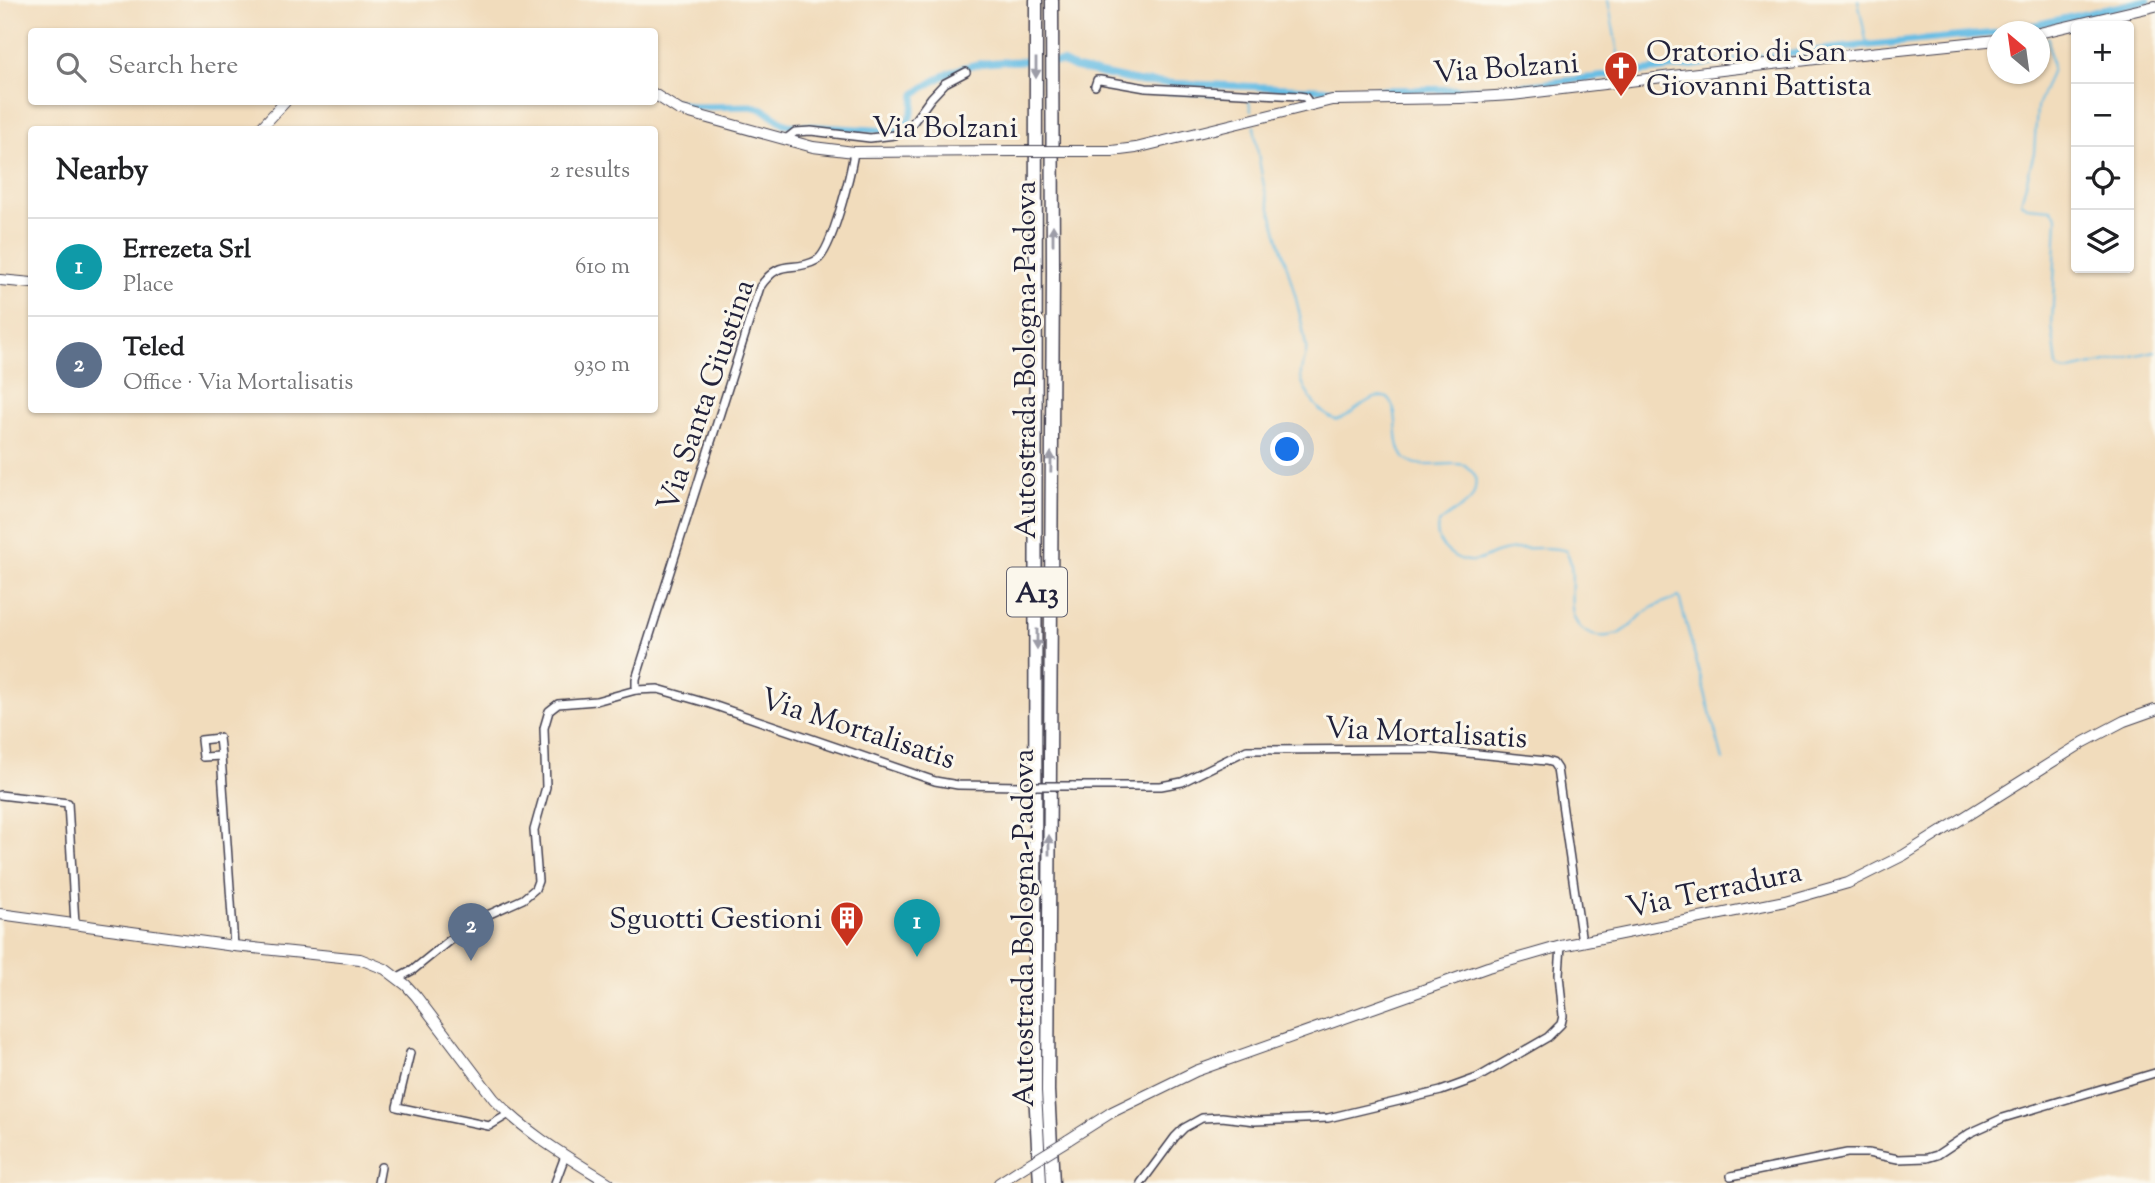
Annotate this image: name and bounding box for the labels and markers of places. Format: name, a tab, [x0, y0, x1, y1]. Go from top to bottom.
place label: Oratorio di San Giovanni Battista	[1646, 32, 1872, 109]
church icon: Oratorio di San Giovanni Battista	[1602, 49, 1640, 98]
place label: Sguotti Gestioni	[609, 899, 822, 942]
building icon: Sguotti Gestioni	[828, 899, 866, 948]
pin: 1	[894, 899, 940, 957]
pin: 2	[448, 903, 494, 961]

